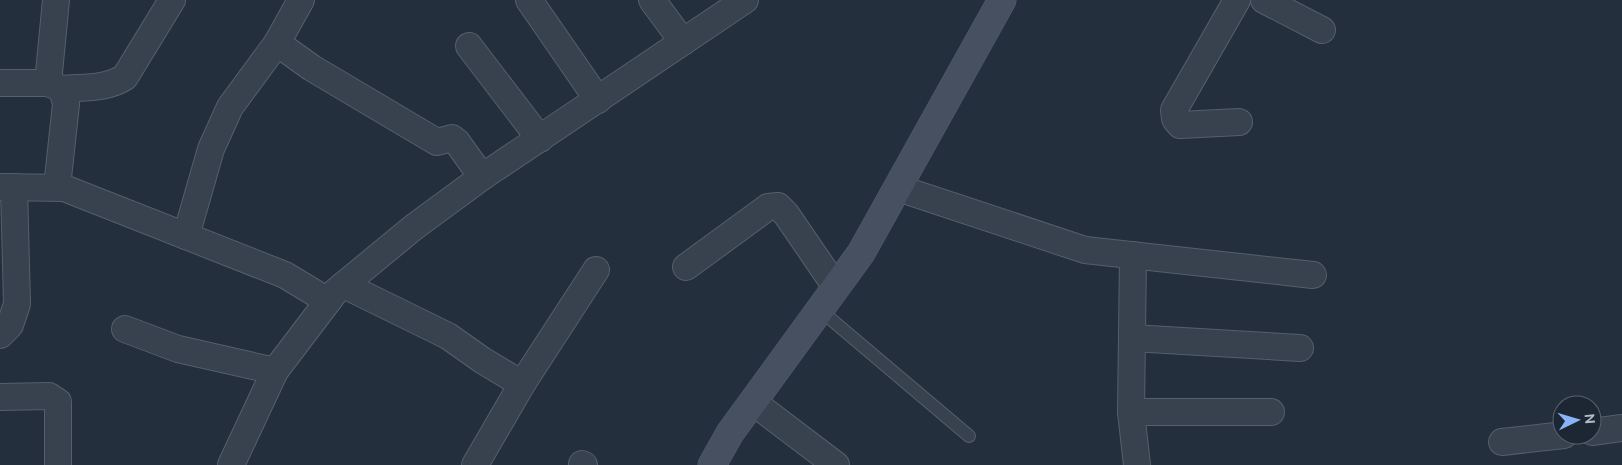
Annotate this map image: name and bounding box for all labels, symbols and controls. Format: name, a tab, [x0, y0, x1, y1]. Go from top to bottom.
north arrow	[1552, 395, 1602, 445]
text: N	[1582, 413, 1598, 425]

